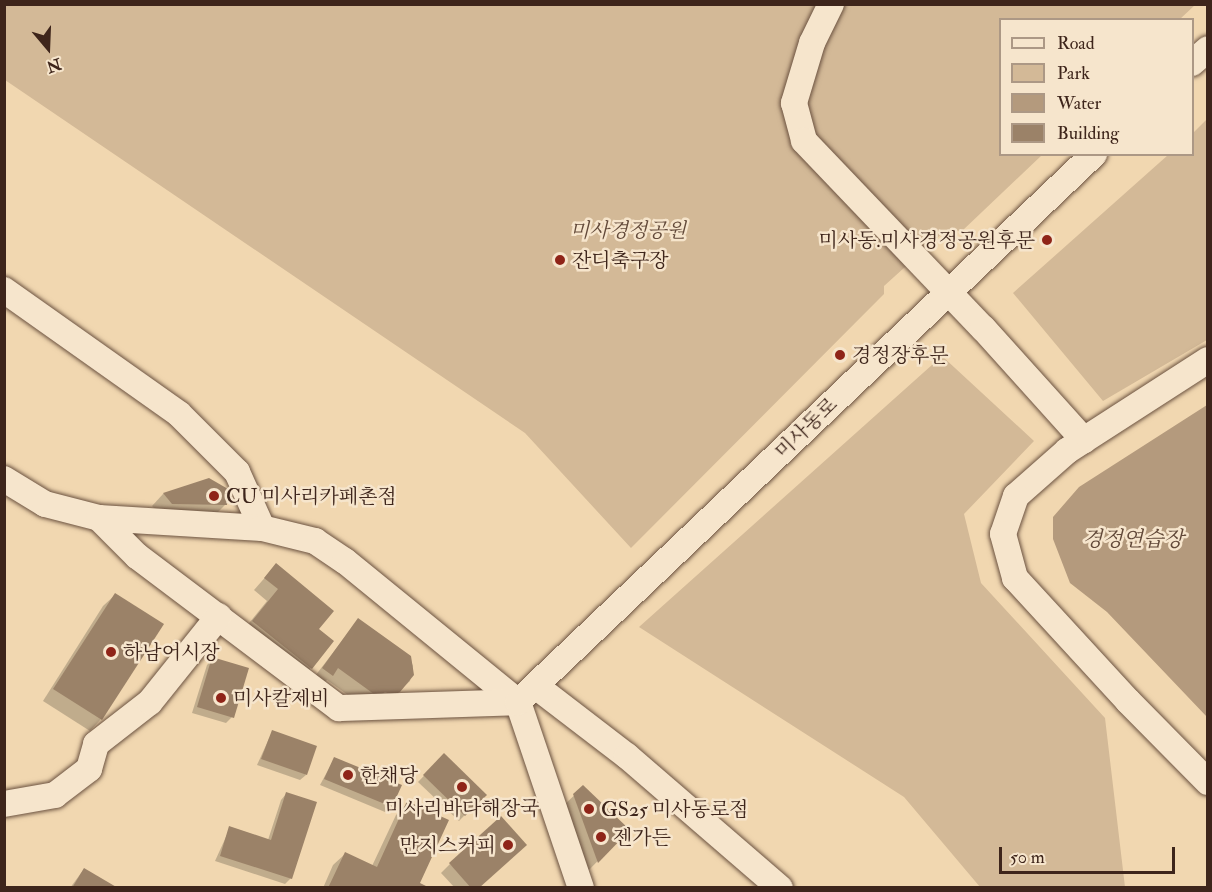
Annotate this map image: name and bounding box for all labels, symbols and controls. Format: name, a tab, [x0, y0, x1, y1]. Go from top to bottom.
north arrow	[18, 18, 78, 78]
legend	[999, 18, 1194, 156]
text: Road	[1057, 32, 1095, 55]
text: N	[44, 53, 64, 77]
text: Park	[1057, 62, 1090, 85]
text: Water	[1057, 92, 1101, 115]
text: Building	[1057, 122, 1119, 145]
park label: 미사경정공원	[570, 218, 686, 242]
place label: 미사동.미사경정공원후문	[819, 228, 1035, 252]
marker: 미사동.미사경정공원후문	[1040, 233, 1054, 247]
place label: 잔디축구장	[572, 248, 669, 272]
marker: 잔디축구장	[553, 253, 567, 267]
place label: 경정장후문	[852, 343, 949, 367]
marker: 경정장후문	[833, 348, 847, 362]
street label: 미사동로	[770, 393, 842, 463]
place label: CU 미사리카페촌점	[226, 484, 397, 508]
marker: CU 미사리카페촌점	[207, 489, 221, 503]
water label: 경정연습장	[1082, 527, 1184, 553]
place label: 하남어시장	[123, 640, 220, 664]
marker: 하남어시장	[104, 645, 118, 659]
place label: 미사칼제비	[233, 686, 330, 710]
marker: 미사칼제비	[214, 691, 228, 705]
place label: 한채당	[360, 763, 418, 787]
marker: 한채당	[341, 768, 355, 782]
marker: 미사리바다해장국	[455, 780, 469, 794]
place label: 미사리바다해장국	[385, 796, 539, 820]
place label: GS25 미사동로점	[601, 797, 749, 821]
marker: GS25 미사동로점	[582, 802, 596, 816]
place label: 젠가든	[613, 825, 671, 849]
marker: 젠가든	[594, 830, 608, 844]
place label: 만지스커피	[399, 833, 496, 857]
scale bar	[1002, 835, 1178, 873]
marker: 만지스커피	[501, 838, 515, 852]
text: 50 m	[1010, 846, 1045, 869]

